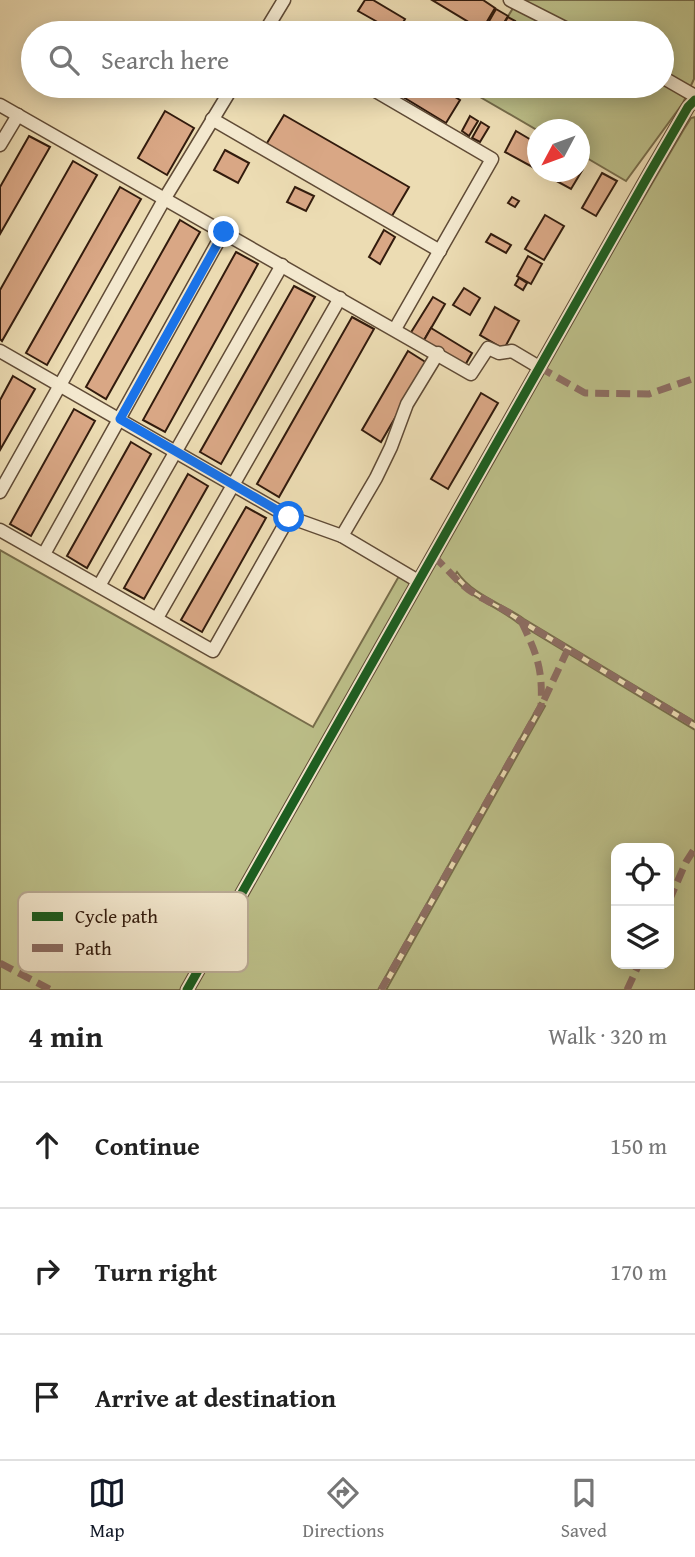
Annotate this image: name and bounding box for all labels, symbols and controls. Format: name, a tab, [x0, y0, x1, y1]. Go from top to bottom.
search box	[21, 21, 674, 98]
text: Search here	[101, 40, 229, 79]
icon: search	[45, 41, 83, 79]
north arrow	[527, 119, 590, 182]
route end	[208, 216, 239, 247]
route start	[273, 501, 304, 532]
map controls	[611, 843, 674, 969]
button: locate	[611, 843, 674, 906]
legend	[18, 892, 248, 972]
text: Cycle path	[75, 902, 158, 930]
button: layers	[611, 906, 674, 969]
text: Path	[75, 934, 112, 962]
text: 4 min	[28, 1014, 103, 1058]
text: Walk · 320 m	[548, 1019, 667, 1052]
icon: ahead	[28, 1126, 66, 1164]
text: Continue	[95, 1126, 200, 1165]
text: 150 m	[610, 1129, 667, 1162]
icon: right	[28, 1252, 66, 1290]
text: Turn right	[95, 1252, 217, 1291]
text: 170 m	[610, 1255, 667, 1288]
icon: arrive	[28, 1378, 66, 1416]
text: Arrive at destination	[95, 1378, 336, 1417]
tab: Map	[88, 1474, 126, 1544]
tab: Directions	[303, 1474, 384, 1544]
tab: Saved	[561, 1474, 607, 1544]

